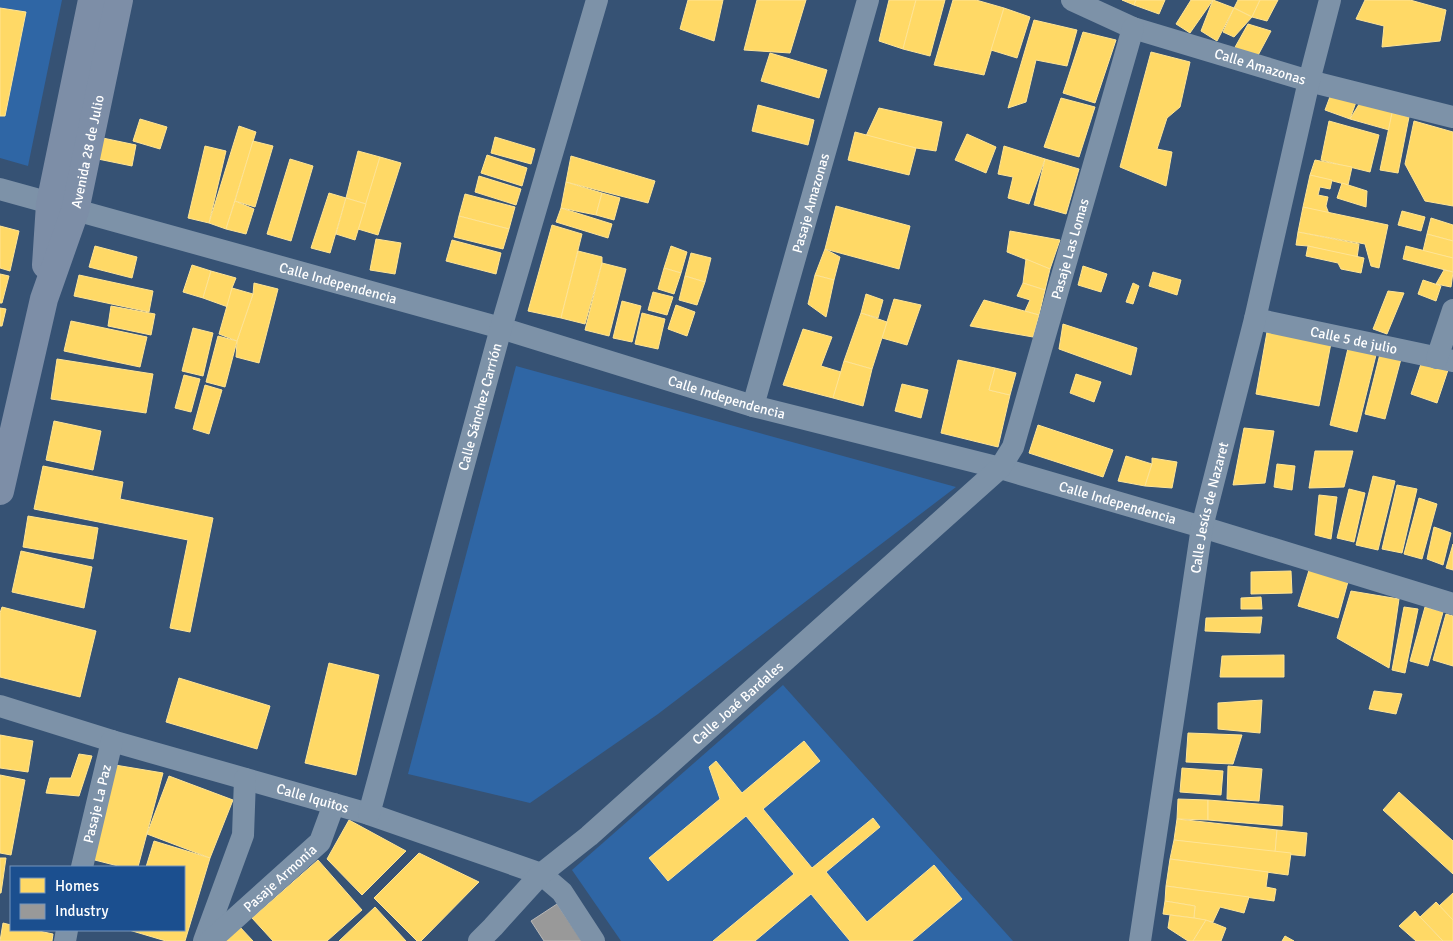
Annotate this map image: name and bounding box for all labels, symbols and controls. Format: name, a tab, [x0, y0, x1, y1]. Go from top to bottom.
street label: Calle Amazonas	[1212, 45, 1308, 88]
street label: Avenida 28 de Julio	[67, 93, 107, 210]
street label: Pasaje Amazonas	[788, 151, 833, 255]
street label: Pasaje Las Lomas	[1047, 196, 1092, 301]
street label: Calle Independencia	[277, 258, 399, 307]
street label: Calle 5 de julio	[1309, 322, 1399, 357]
street label: Calle Sánchez Carrión	[454, 341, 505, 472]
street label: Calle Independencia	[666, 372, 787, 422]
street label: Calle Jesús de Nazaret	[1187, 440, 1232, 574]
street label: Calle Independencia	[1057, 477, 1178, 528]
street label: Calle Joaé Bardales	[689, 658, 787, 748]
street label: Pasaje La Paz	[79, 763, 115, 845]
street label: Calle Iquitos	[275, 780, 351, 816]
street label: Pasaje Armonía	[240, 841, 320, 915]
legend	[10, 866, 185, 931]
text: Homes	[55, 877, 99, 895]
text: Industry	[55, 902, 108, 920]

